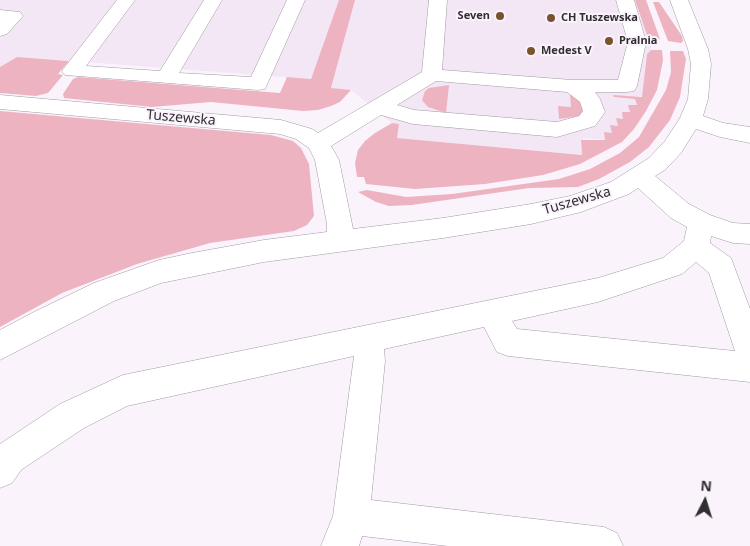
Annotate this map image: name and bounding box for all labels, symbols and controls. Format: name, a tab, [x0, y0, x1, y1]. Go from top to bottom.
place label: Seven	[458, 9, 490, 23]
marker: Seven	[494, 10, 506, 22]
place label: CH Tuszewska	[561, 11, 638, 25]
marker: CH Tuszewska	[545, 12, 557, 24]
place label: Pralnia	[619, 34, 657, 48]
marker: Pralnia	[603, 35, 615, 47]
place label: Medest V	[541, 44, 592, 58]
marker: Medest V	[525, 45, 537, 57]
street label: Tuszewska	[146, 107, 216, 129]
street label: Tuszewska	[541, 183, 613, 219]
north arrow	[680, 476, 730, 526]
text: N	[700, 476, 713, 496]

